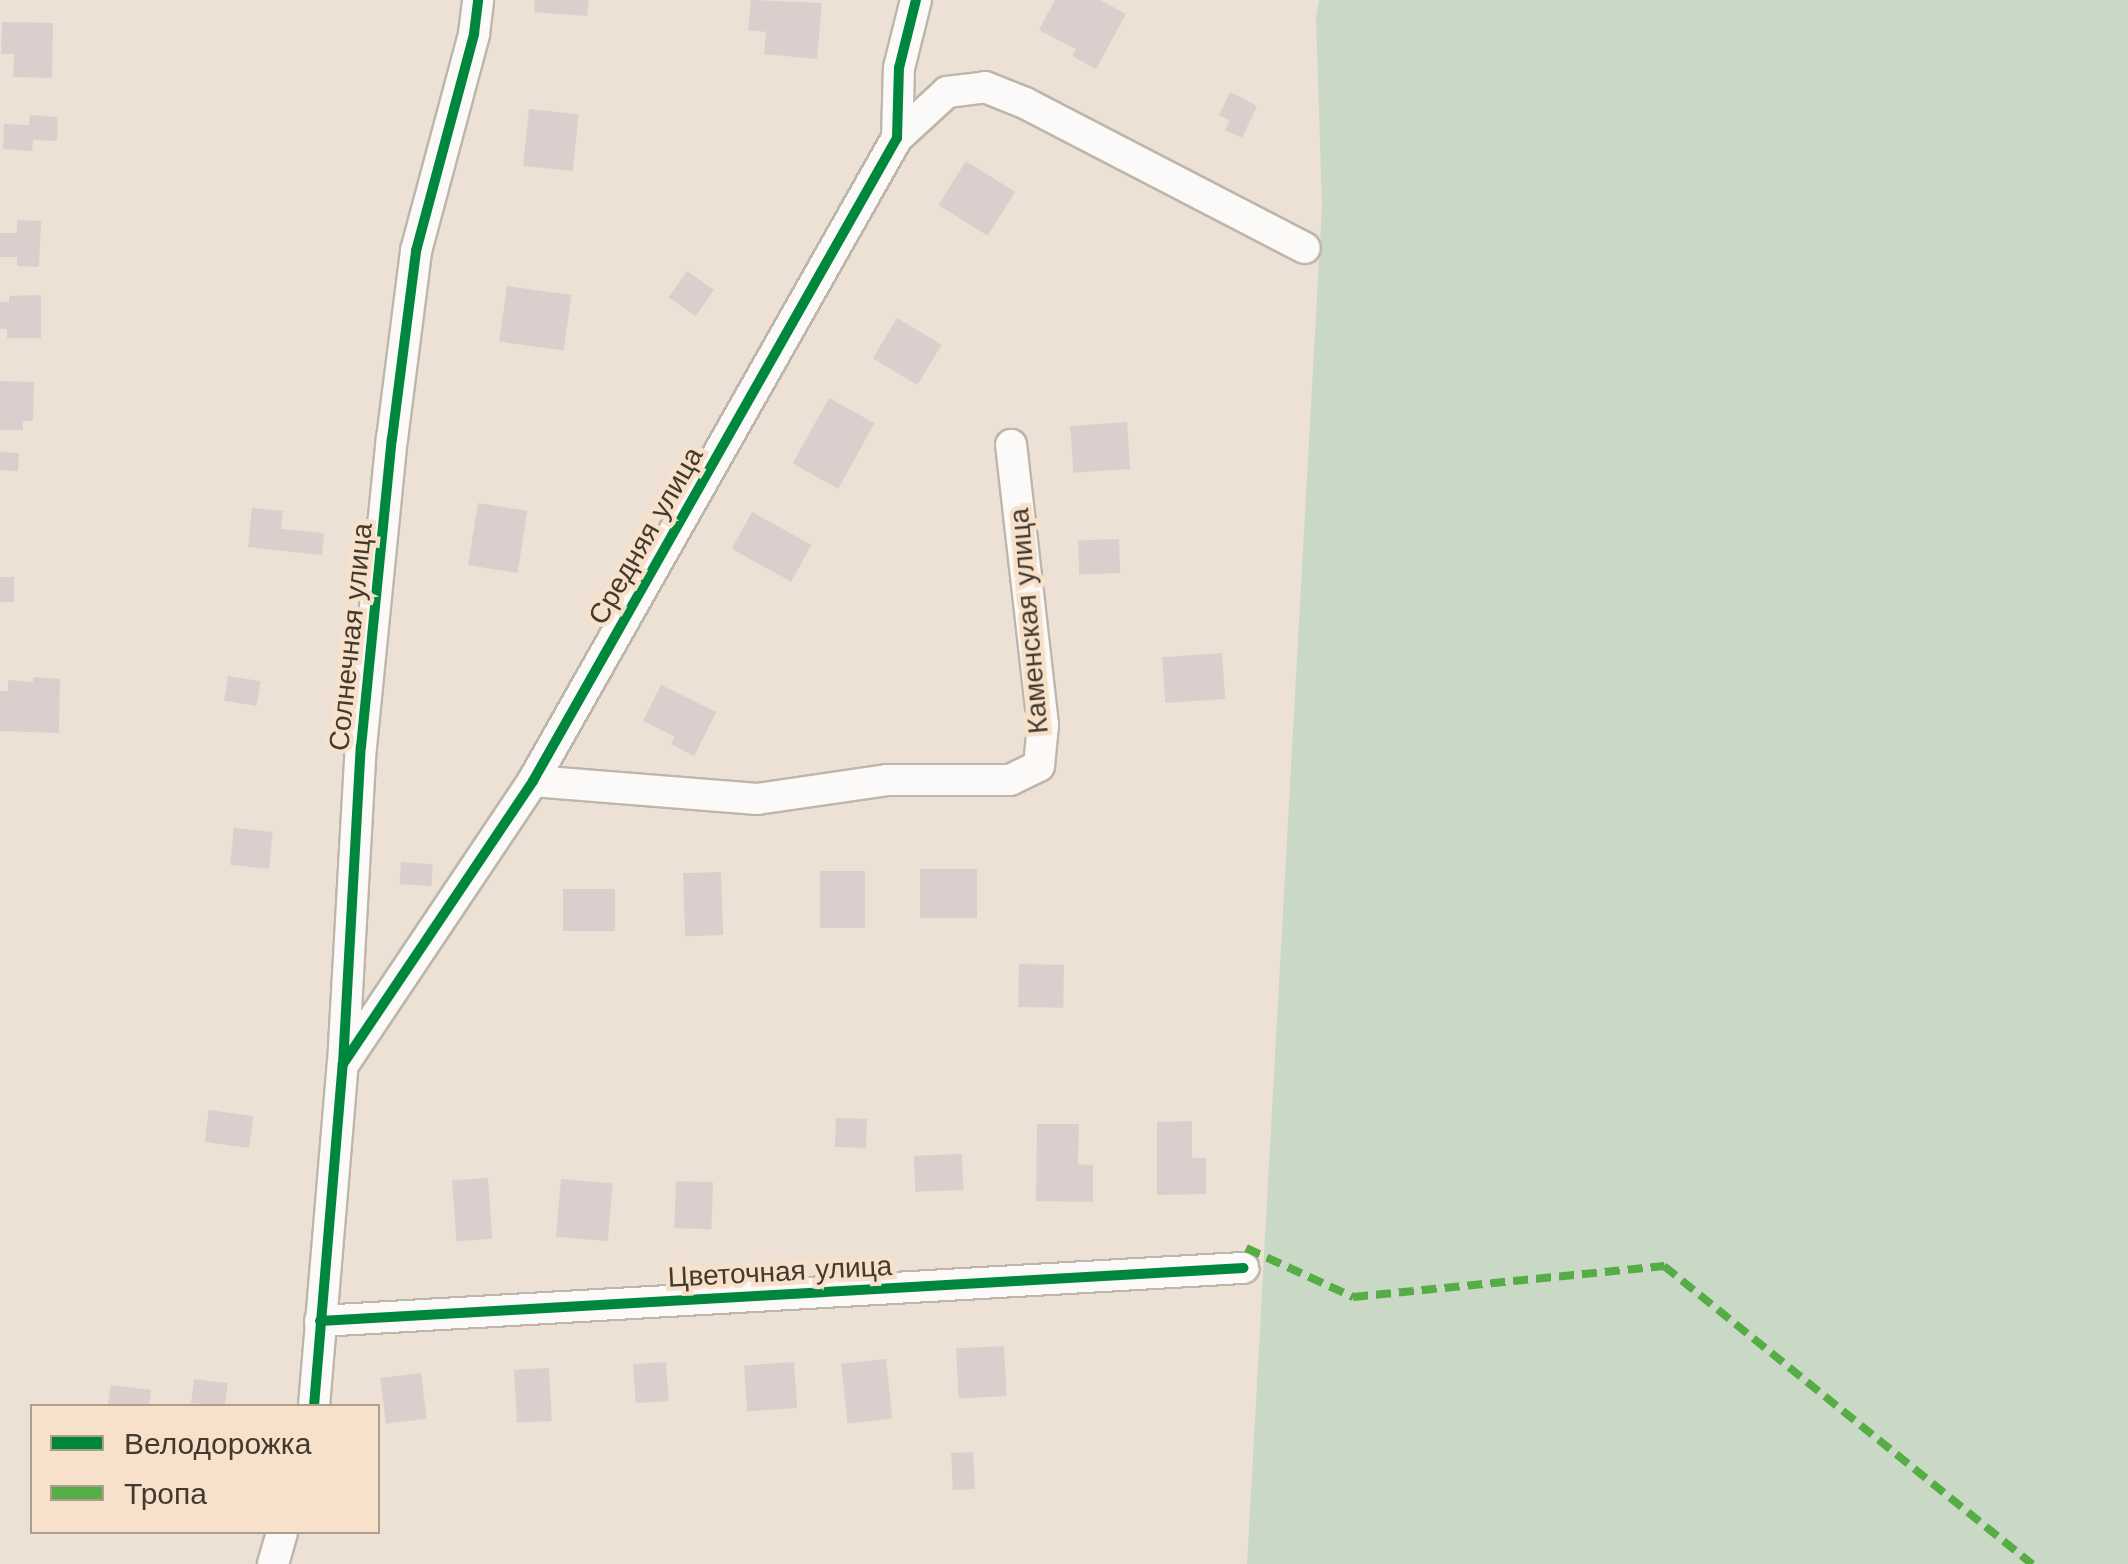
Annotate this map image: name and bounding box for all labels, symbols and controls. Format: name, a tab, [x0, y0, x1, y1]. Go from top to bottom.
street label: Средняя улица	[582, 441, 710, 631]
street label: Каменская улица	[1002, 507, 1056, 735]
street label: Солнечная улица	[322, 521, 380, 753]
street label: Цветочная улица	[667, 1249, 893, 1295]
legend	[30, 1404, 380, 1534]
text: Велодорожка	[124, 1426, 311, 1461]
text: Тропа	[124, 1476, 207, 1511]

